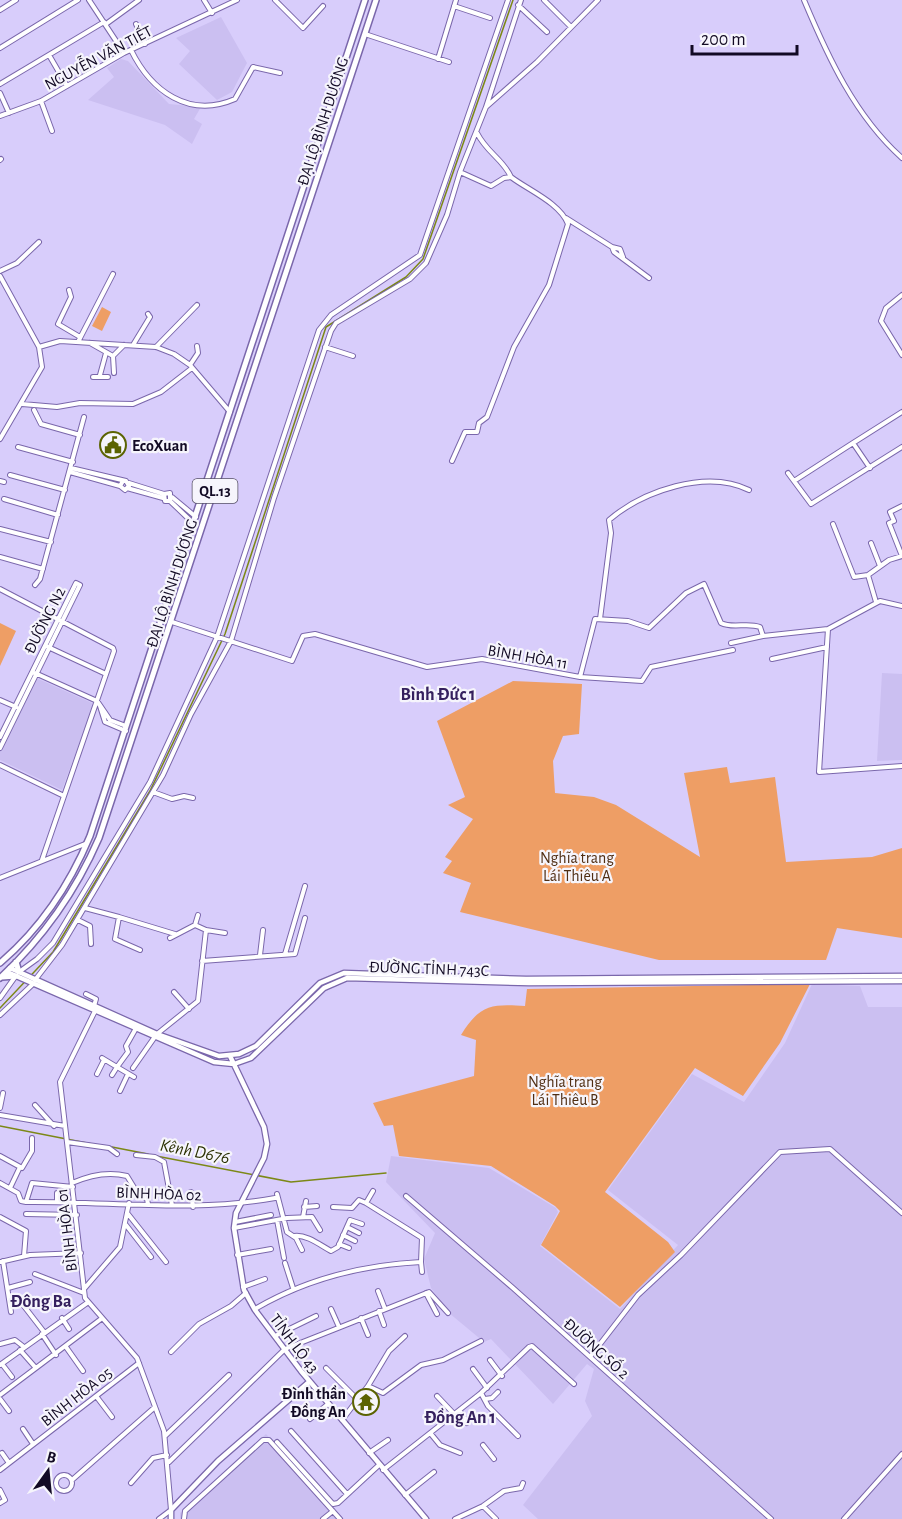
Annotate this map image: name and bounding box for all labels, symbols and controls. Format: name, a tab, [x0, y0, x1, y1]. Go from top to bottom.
street label: NGUYỄN VĂN TIẾT	[40, 18, 155, 93]
scale bar	[692, 18, 797, 56]
text: 200 m	[701, 31, 746, 49]
street label: ĐẠI LỘ BÌNH DƯƠNG	[293, 54, 351, 188]
public building icon: EcoXuan	[98, 430, 128, 460]
place label: EcoXuan	[132, 438, 188, 454]
road number: QL.13	[192, 479, 238, 503]
street label: ĐẠI LỘ BÌNH DƯƠNG	[142, 516, 200, 650]
street label: ĐƯỜNG N2	[20, 584, 68, 656]
street label: BÌNH HÒA 11	[487, 640, 569, 672]
district label: Bình Đức 1	[400, 686, 476, 704]
park label: Nghĩa trang Lái Thiêu A	[540, 850, 614, 884]
street label: ĐƯỜNG TỈNH 743C	[369, 957, 489, 979]
park label: Nghĩa trang Lái Thiêu B	[528, 1074, 602, 1108]
water label: Kênh D676	[158, 1136, 232, 1168]
street label: BÌNH HÒA 02	[116, 1183, 202, 1203]
street label: BÌNH HÒA 01	[52, 1187, 80, 1273]
district label: Đông Ba	[10, 1293, 72, 1311]
street label: TỈNH LỘ 43	[267, 1310, 323, 1376]
street label: ĐƯỜNG SỐ 2	[561, 1312, 635, 1382]
street label: BÌNH HÒA 05	[37, 1363, 115, 1429]
place label: Đình thần Đồng An	[282, 1385, 346, 1420]
temple icon: Đình thần Đồng An	[351, 1387, 381, 1417]
district label: Đồng An 1	[424, 1407, 496, 1427]
north arrow	[18, 1441, 78, 1501]
text: B	[45, 1449, 58, 1466]

